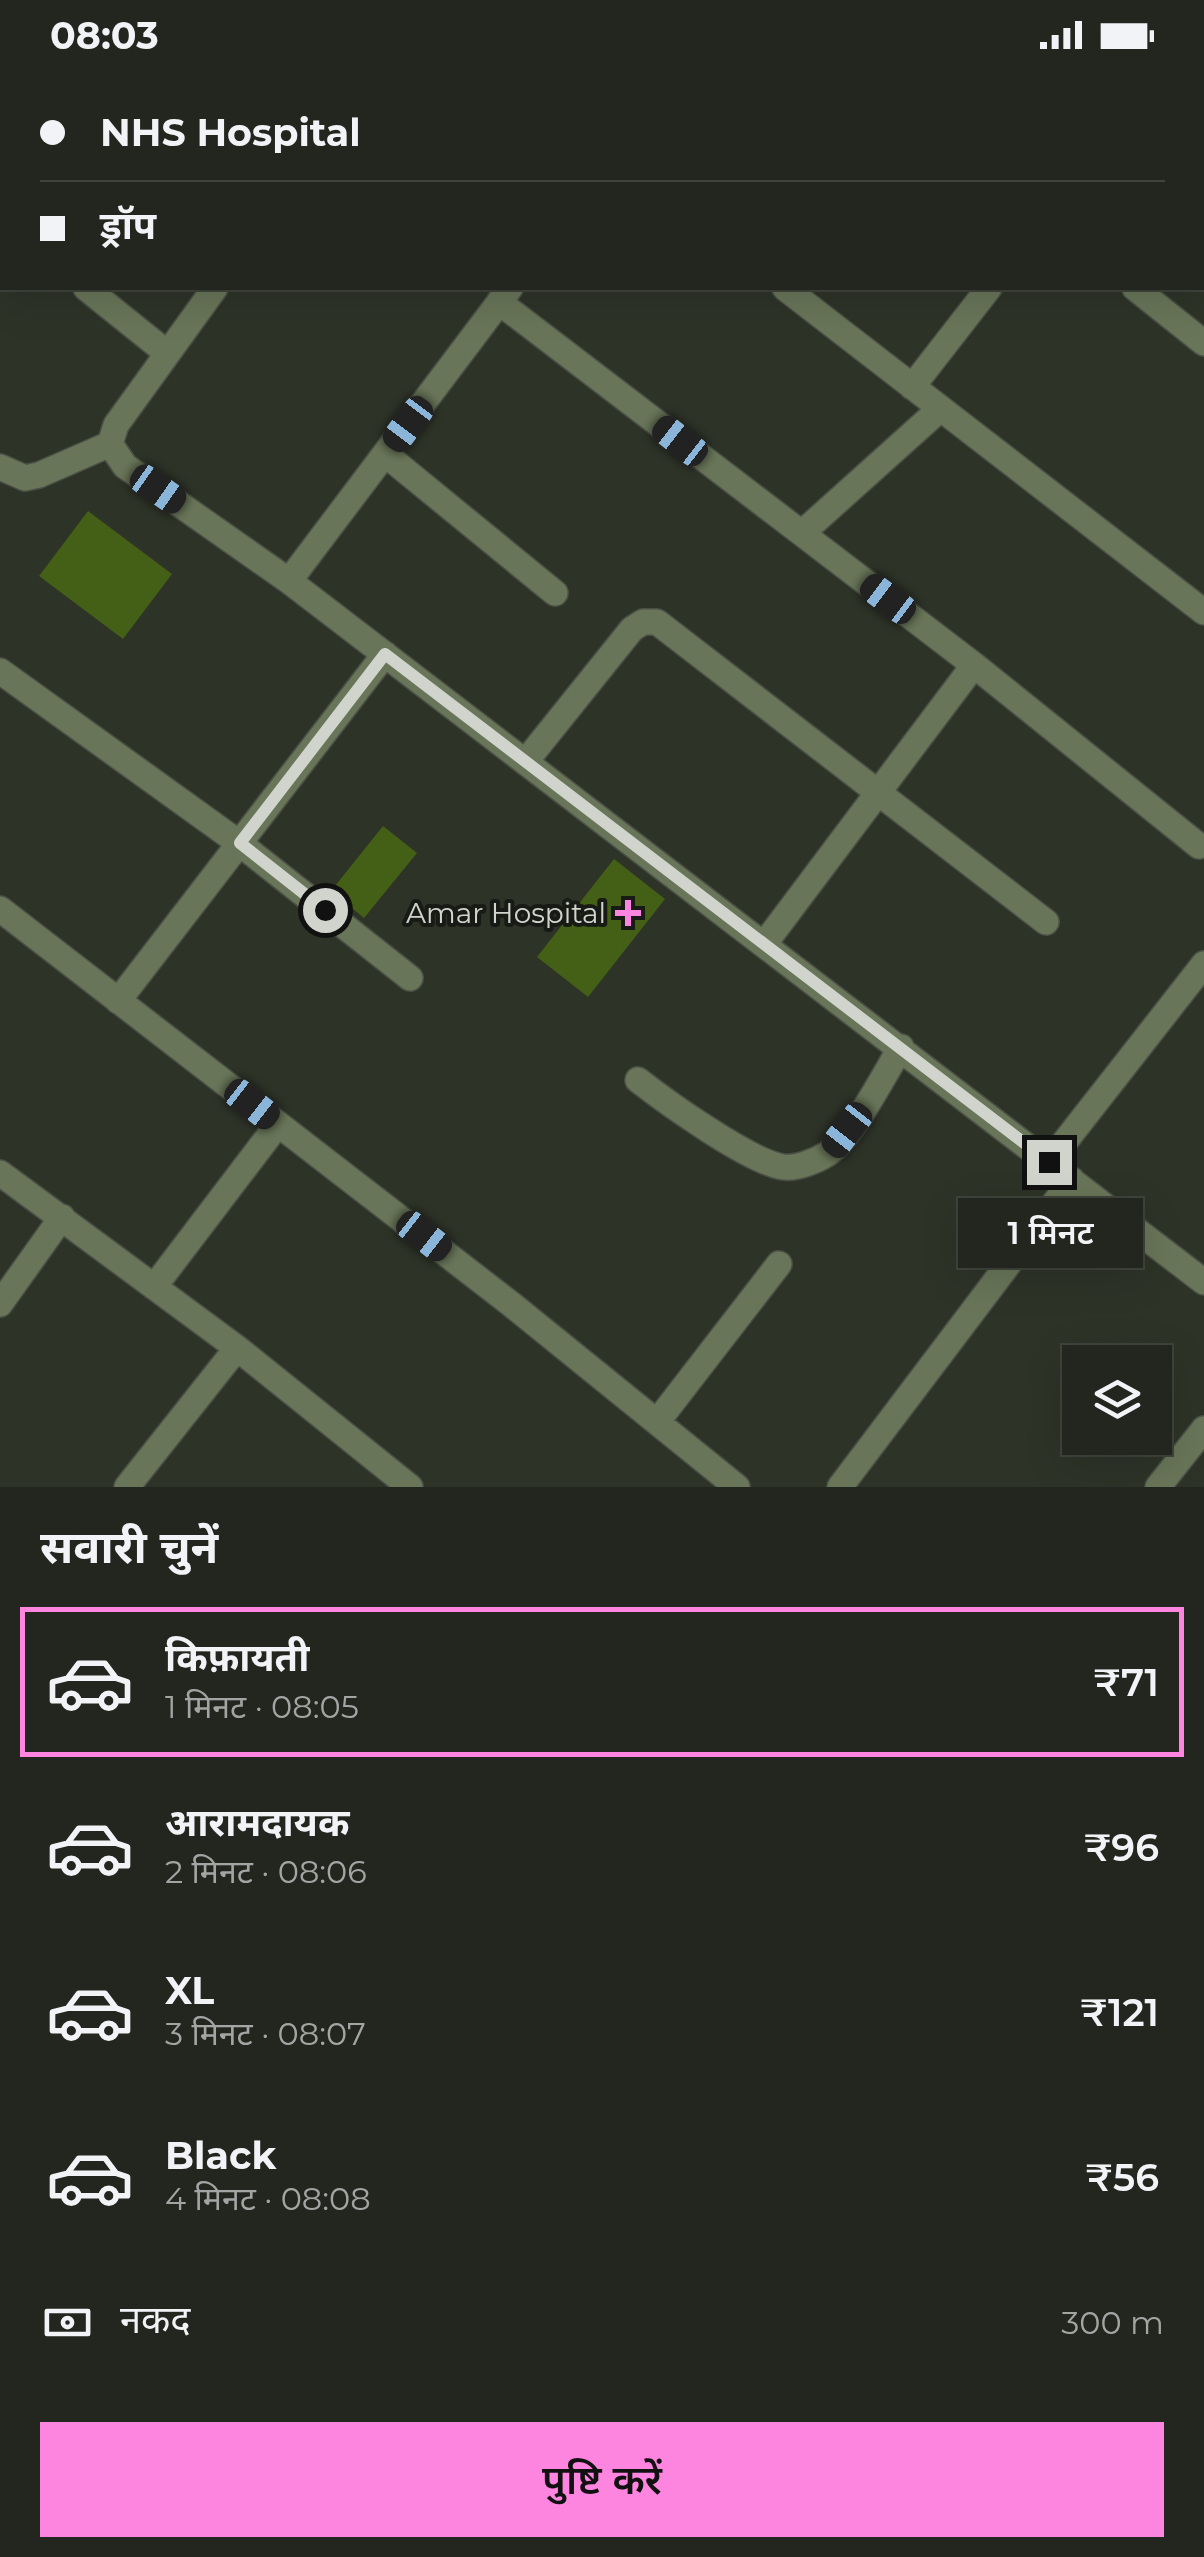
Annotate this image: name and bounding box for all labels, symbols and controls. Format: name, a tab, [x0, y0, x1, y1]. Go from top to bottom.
text: 08:03	[50, 12, 159, 59]
text: NHS Hospital	[100, 109, 361, 156]
text: ड्रॉप	[100, 202, 156, 249]
car	[378, 391, 438, 457]
car	[647, 411, 713, 471]
car	[125, 460, 191, 518]
car	[855, 569, 921, 629]
route start	[303, 888, 348, 933]
place label: Amar Hospital	[406, 896, 606, 930]
marker: Amar Hospital	[615, 900, 641, 926]
car	[219, 1074, 285, 1134]
car	[817, 1097, 877, 1163]
route end	[1027, 1140, 1072, 1185]
callout: 1 मिनट	[956, 1197, 1142, 1267]
car	[391, 1206, 457, 1266]
text: 1 मिनट	[1008, 1213, 1093, 1252]
map controls	[1062, 1345, 1172, 1455]
button: layers	[1062, 1345, 1172, 1455]
text: सवारी चुनें	[40, 1519, 218, 1574]
text: किफ़ायती	[165, 1634, 309, 1681]
icon: car	[45, 1637, 135, 1727]
text: ₹71	[1093, 1659, 1159, 1706]
text: 1 मिनट · 08:05	[165, 1687, 359, 1726]
text: आरामदायक	[165, 1799, 349, 1846]
icon: car	[45, 1802, 135, 1892]
text: ₹96	[1084, 1824, 1159, 1871]
text: 2 मिनट · 08:06	[165, 1852, 367, 1891]
icon: car	[45, 1967, 135, 2057]
text: XL	[165, 1967, 214, 2014]
text: ₹121	[1080, 1989, 1159, 2036]
text: 3 मिनट · 08:07	[165, 2014, 366, 2053]
icon: car	[45, 2132, 135, 2222]
text: Black	[165, 2132, 276, 2179]
text: ₹56	[1086, 2154, 1159, 2201]
text: 4 मिनट · 08:08	[165, 2179, 371, 2218]
icon: cash	[40, 2295, 95, 2350]
text: नकद	[120, 2296, 190, 2343]
text: 300 m	[1061, 2303, 1164, 2342]
button: पुष्टि करें	[40, 2422, 1164, 2537]

